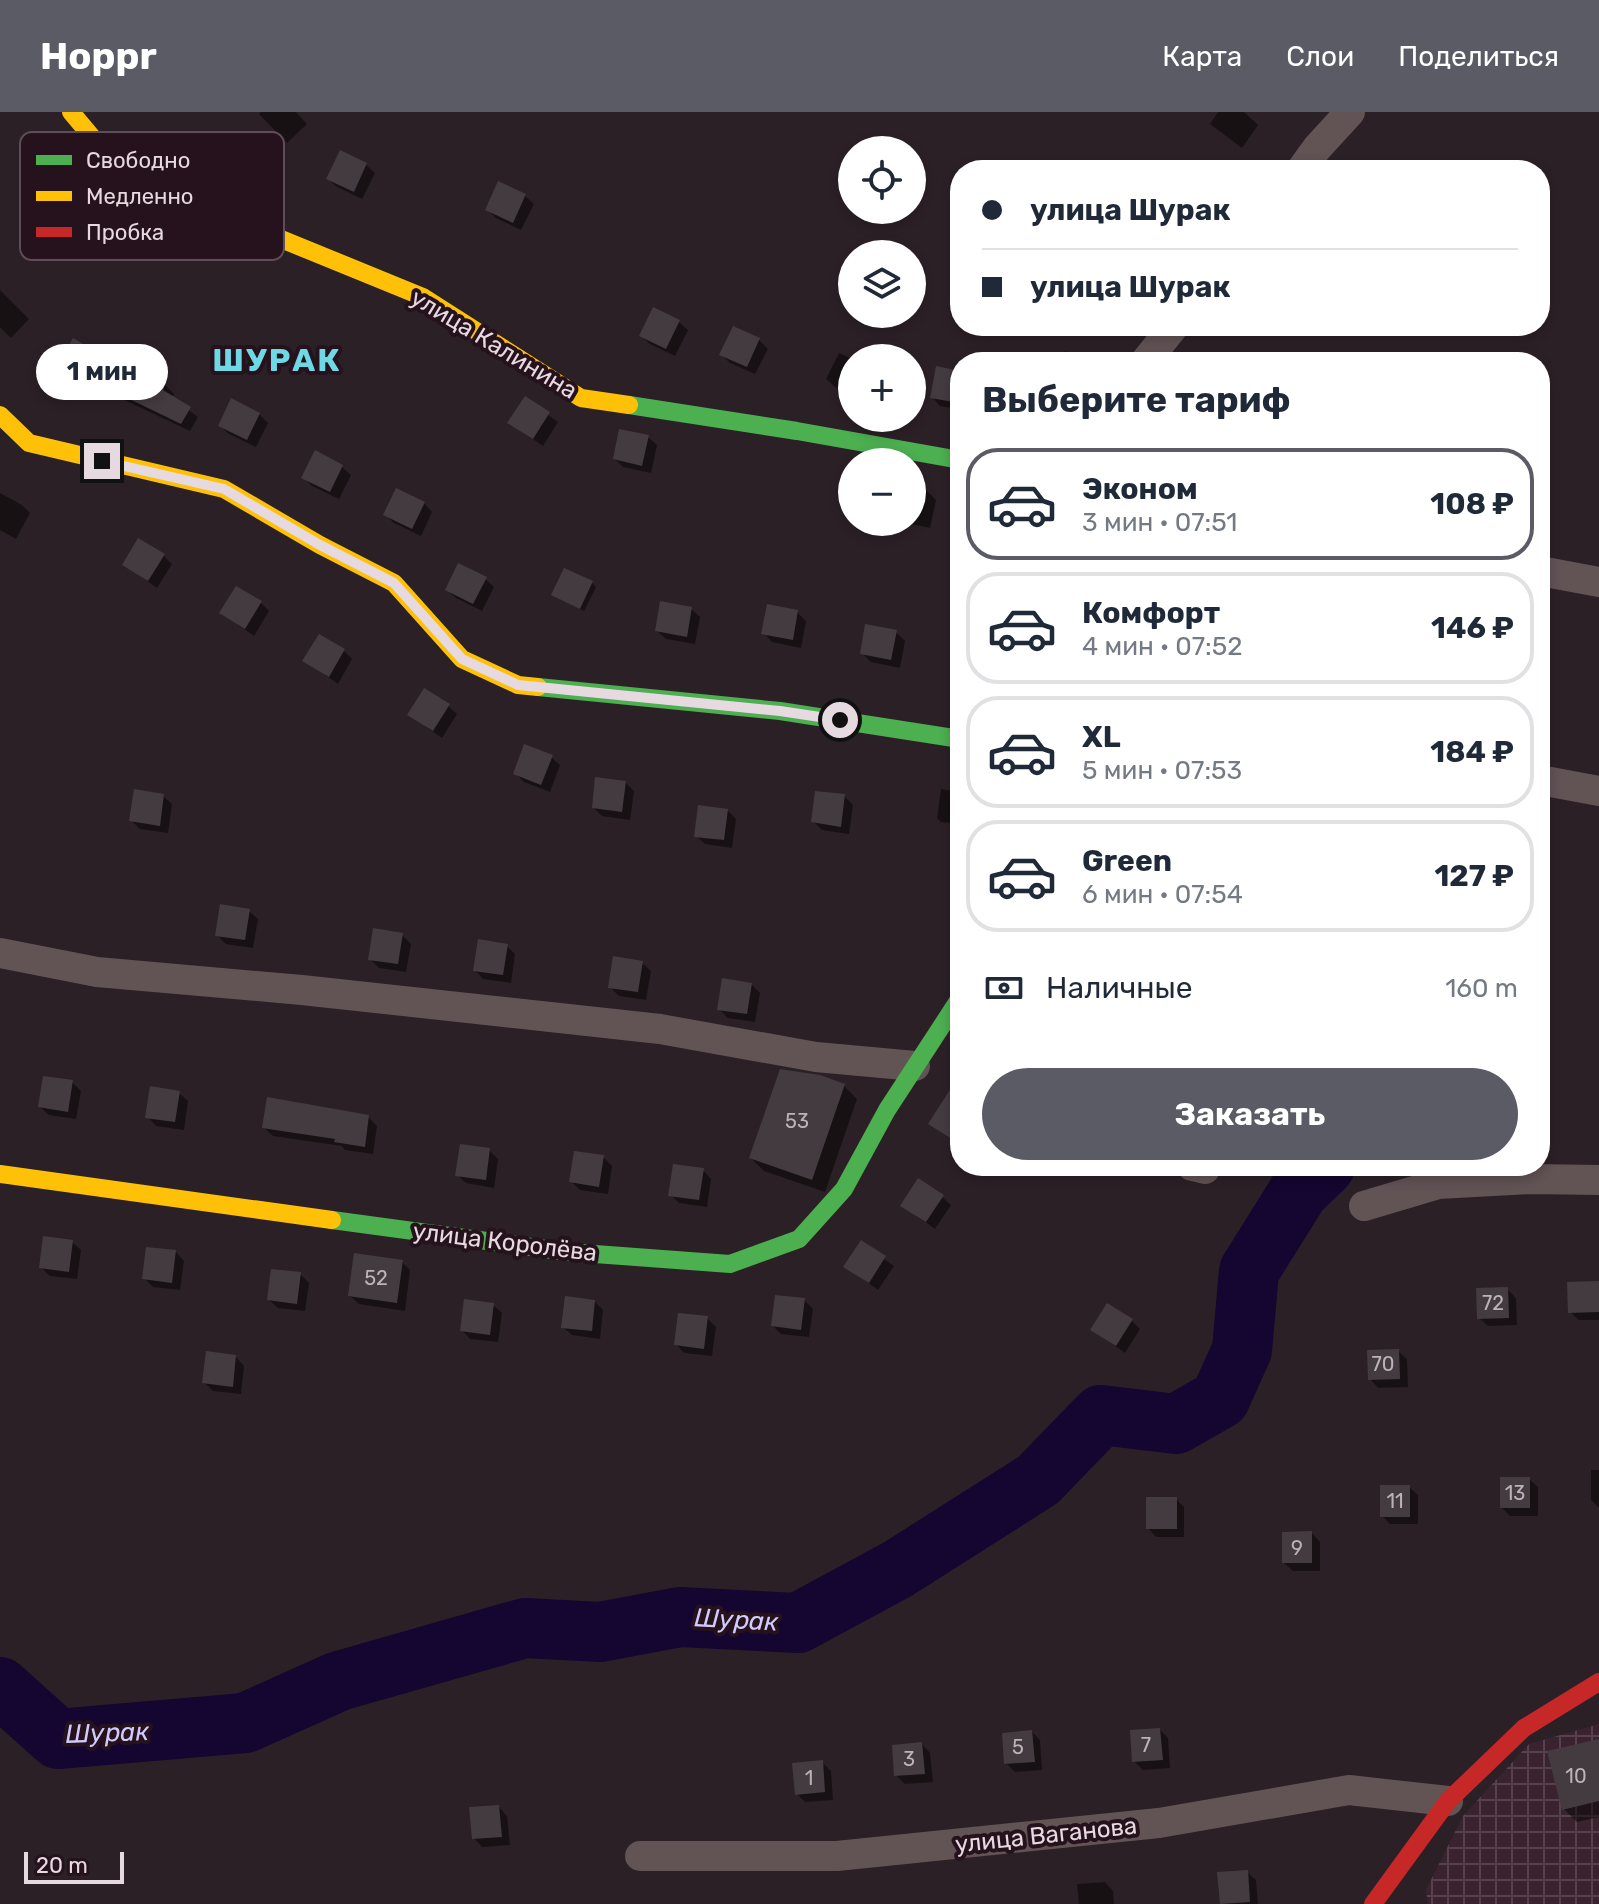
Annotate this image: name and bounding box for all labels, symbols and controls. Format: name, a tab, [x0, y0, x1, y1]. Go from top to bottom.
text: Hoppr	[40, 33, 157, 79]
text: Карта	[1162, 40, 1242, 73]
text: Слои	[1286, 40, 1354, 73]
text: Поделиться	[1398, 40, 1559, 73]
legend	[20, 132, 284, 260]
map controls	[838, 136, 926, 536]
button: locate	[838, 136, 926, 224]
text: Свободно	[86, 147, 190, 174]
text: Медленно	[86, 183, 194, 210]
text: улица Шурак	[1030, 192, 1231, 228]
text: Пробка	[86, 219, 164, 246]
button: layers	[838, 240, 926, 328]
text: улица Шурак	[1030, 269, 1231, 305]
street label: улица Калинина	[406, 283, 582, 405]
district label: ШУРАК	[212, 341, 342, 379]
button: +	[838, 344, 926, 432]
callout: 1 мин	[36, 345, 168, 401]
text: 1 мин	[67, 356, 137, 387]
text: Выберите тариф	[982, 378, 1291, 421]
route end	[84, 443, 120, 479]
button: −	[838, 448, 926, 536]
icon: car	[986, 468, 1058, 540]
text: Эконом	[1082, 471, 1198, 507]
text: 108 ₽	[1430, 486, 1514, 522]
text: 3 мин · 07:51	[1082, 507, 1237, 538]
icon: car	[986, 592, 1058, 664]
text: Комфорт	[1082, 595, 1220, 631]
text: 146 ₽	[1431, 610, 1514, 646]
text: 4 мин · 07:52	[1082, 631, 1242, 662]
route start	[822, 702, 858, 738]
icon: car	[986, 716, 1058, 788]
text: XL	[1082, 719, 1121, 755]
text: 184 ₽	[1430, 734, 1514, 770]
text: 5 мин · 07:53	[1082, 755, 1242, 786]
icon: car	[986, 840, 1058, 912]
text: Green	[1082, 843, 1172, 879]
text: 127 ₽	[1434, 858, 1514, 894]
text: 6 мин · 07:54	[1082, 879, 1243, 910]
icon: cash	[982, 966, 1026, 1010]
text: Наличные	[1046, 970, 1192, 1006]
text: 160 m	[1445, 973, 1518, 1004]
button: Заказать	[982, 1068, 1518, 1160]
house number: 53	[785, 1109, 809, 1133]
street label: улица Королёва	[411, 1217, 599, 1267]
house number: 52	[364, 1266, 388, 1290]
house number: 72	[1482, 1291, 1504, 1315]
house number: 70	[1372, 1352, 1394, 1376]
house number: 13	[1505, 1481, 1525, 1505]
house number: 11	[1386, 1489, 1404, 1513]
house number: 9	[1291, 1536, 1303, 1560]
water label: Шурак	[693, 1602, 779, 1638]
water label: Шурак	[65, 1716, 150, 1750]
house number: 7	[1141, 1733, 1151, 1757]
house number: 5	[1012, 1735, 1024, 1759]
house number: 3	[903, 1747, 915, 1771]
house number: 10	[1565, 1764, 1587, 1788]
house number: 1	[805, 1766, 813, 1790]
street label: улица Ваганова	[954, 1812, 1138, 1858]
scale bar	[24, 1848, 124, 1884]
text: 20 m	[36, 1852, 88, 1879]

